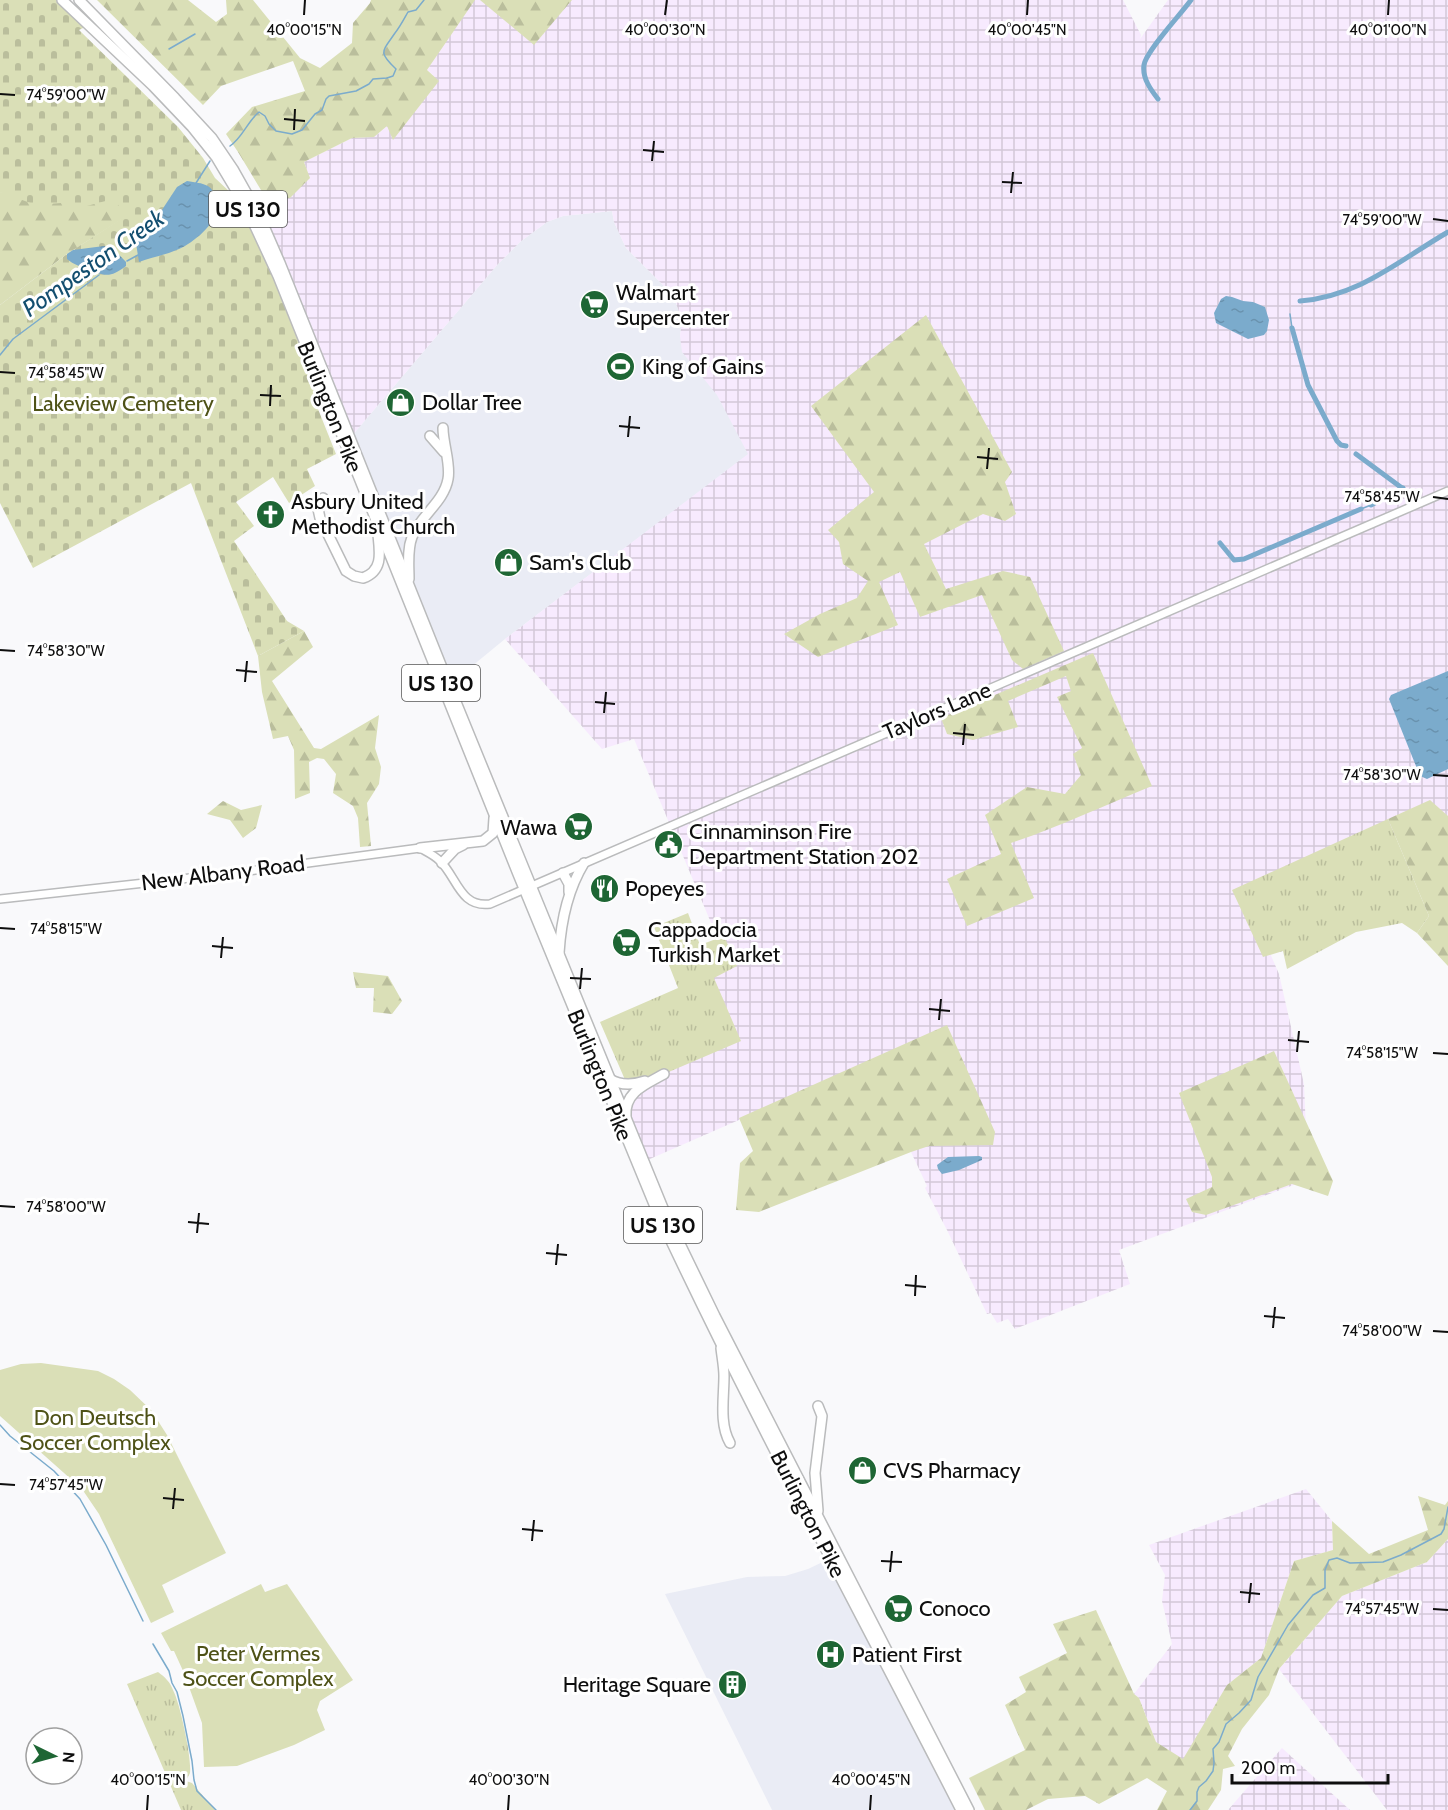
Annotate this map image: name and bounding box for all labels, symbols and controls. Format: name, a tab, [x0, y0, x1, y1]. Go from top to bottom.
text: 40°00'15"N	[266, 21, 342, 39]
text: 40°00'30"N	[625, 21, 706, 39]
text: 40°00'45"N	[988, 21, 1066, 39]
text: 40°01'00"N	[1349, 21, 1427, 39]
text: 74°59'00"W	[26, 86, 106, 104]
road number: US 130	[209, 191, 287, 227]
water label: Pompeston Creek	[16, 203, 170, 323]
text: 74°59'00"W	[1342, 211, 1422, 229]
place label: Walmart Supercenter	[616, 279, 729, 331]
supermarket icon: Walmart Supercenter	[579, 289, 611, 321]
street label: Burlington Pike	[291, 337, 369, 477]
sports icon: King of Gains	[605, 350, 637, 382]
place label: King of Gains	[642, 353, 763, 380]
text: 74°58'45"W	[28, 364, 104, 382]
shop icon: Dollar Tree	[385, 386, 417, 418]
place label: Dollar Tree	[422, 389, 522, 416]
park label: Lakeview Cemetery	[32, 390, 214, 417]
place label: Asbury United Methodist Church	[291, 488, 455, 540]
text: 74°58'45"W	[1344, 488, 1420, 506]
church icon: Asbury United Methodist Church	[254, 498, 286, 530]
shop icon: Sam's Club	[492, 546, 524, 578]
place label: Sam's Club	[529, 549, 631, 576]
text: 74°58'30"W	[27, 642, 105, 660]
road number: US 130	[402, 665, 480, 701]
street label: Taylors Lane	[879, 676, 995, 746]
text: 74°58'30"W	[1343, 766, 1421, 784]
supermarket icon: Wawa	[562, 811, 594, 843]
place label: Wawa	[500, 814, 557, 841]
place label: Cinnaminson Fire Department Station 202	[689, 818, 918, 870]
public building icon: Cinnaminson Fire Department Station 202	[652, 828, 684, 860]
street label: New Albany Road	[140, 850, 306, 896]
restaurant icon: Popeyes	[588, 872, 620, 904]
place label: Popeyes	[625, 875, 704, 902]
place label: Cappadocia Turkish Market	[648, 916, 781, 968]
text: 74°58'15"W	[30, 920, 103, 938]
supermarket icon: Cappadocia Turkish Market	[611, 926, 643, 958]
street label: Burlington Pike	[561, 1005, 639, 1145]
text: 74°58'15"W	[1346, 1044, 1419, 1062]
text: 74°58'00"W	[26, 1198, 107, 1216]
road number: US 130	[624, 1207, 702, 1243]
text: 74°58'00"W	[1342, 1322, 1423, 1340]
park label: Don Deutsch Soccer Complex	[19, 1404, 171, 1456]
street label: Burlington Pike	[764, 1446, 852, 1582]
shop icon: CVS Pharmacy	[846, 1454, 878, 1486]
place label: CVS Pharmacy	[883, 1457, 1021, 1484]
text: 74°57'45"W	[29, 1476, 104, 1494]
supermarket icon: Conoco	[882, 1592, 914, 1624]
place label: Conoco	[919, 1595, 991, 1622]
text: 74°57'45"W	[1345, 1600, 1420, 1618]
hospital icon: Patient First	[815, 1638, 847, 1670]
park label: Peter Vermes Soccer Complex	[182, 1640, 334, 1692]
place label: Patient First	[852, 1641, 963, 1668]
building icon: Heritage Square	[716, 1668, 748, 1700]
place label: Heritage Square	[563, 1671, 711, 1698]
north arrow	[24, 1726, 84, 1786]
scale bar	[1232, 1747, 1388, 1785]
text: N	[58, 1751, 78, 1764]
text: 200 m	[1241, 1757, 1295, 1779]
text: 40°00'15"N	[110, 1771, 186, 1789]
text: 40°00'30"N	[469, 1771, 550, 1789]
text: 40°00'45"N	[832, 1771, 910, 1789]

